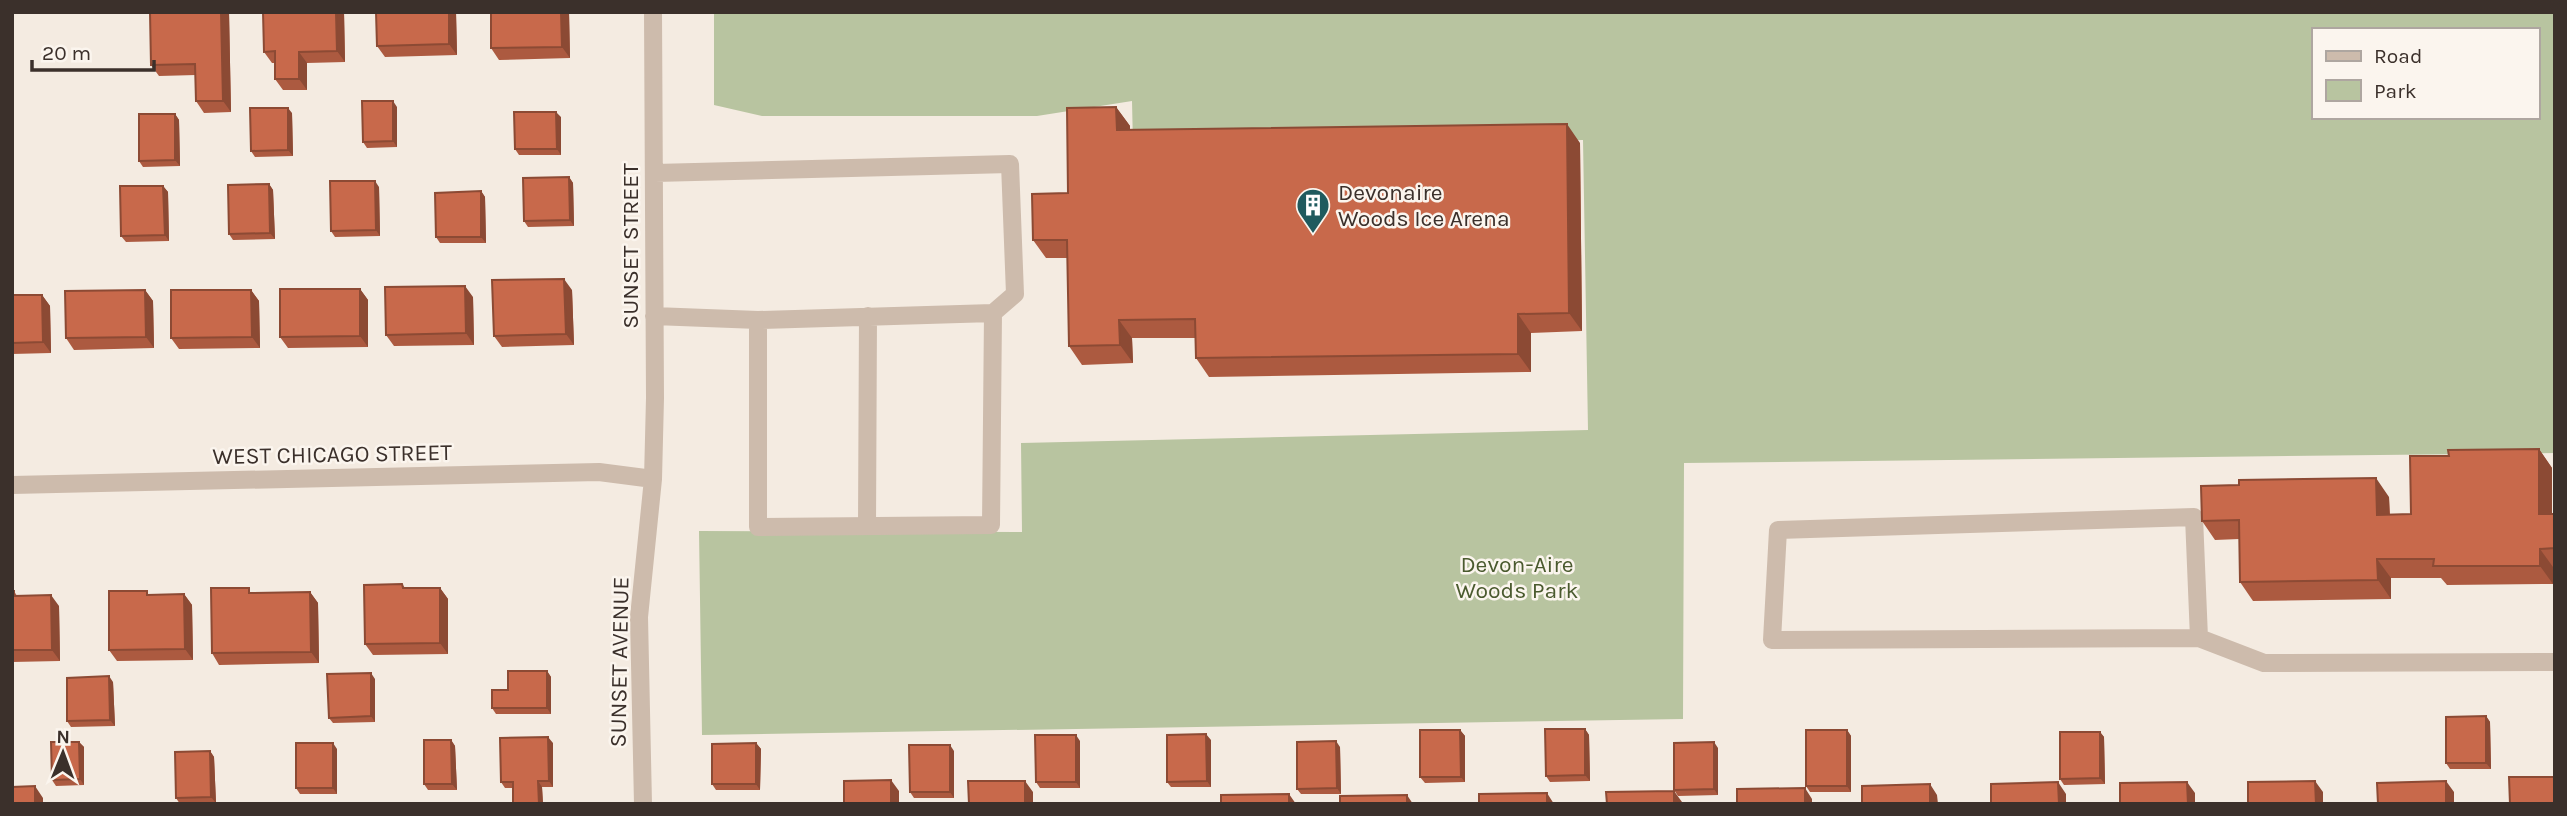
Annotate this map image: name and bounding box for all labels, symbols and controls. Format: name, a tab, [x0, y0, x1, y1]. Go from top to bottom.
scale bar	[32, 28, 154, 72]
legend	[2312, 28, 2539, 119]
text: 20 m	[42, 41, 91, 65]
text: Road	[2374, 44, 2422, 68]
text: Park	[2374, 79, 2417, 103]
street label: SUNSET STREET	[617, 163, 644, 329]
place label: Devonaire Woods Ice Arena	[1338, 179, 1510, 232]
building icon: Devonaire Woods Ice Arena	[1294, 186, 1332, 235]
street label: WEST CHICAGO STREET	[212, 439, 453, 470]
park label: Devon-Aire Woods Park	[1456, 551, 1578, 604]
street label: SUNSET AVENUE	[605, 576, 634, 748]
north arrow	[28, 718, 98, 788]
text: N	[56, 726, 70, 748]

